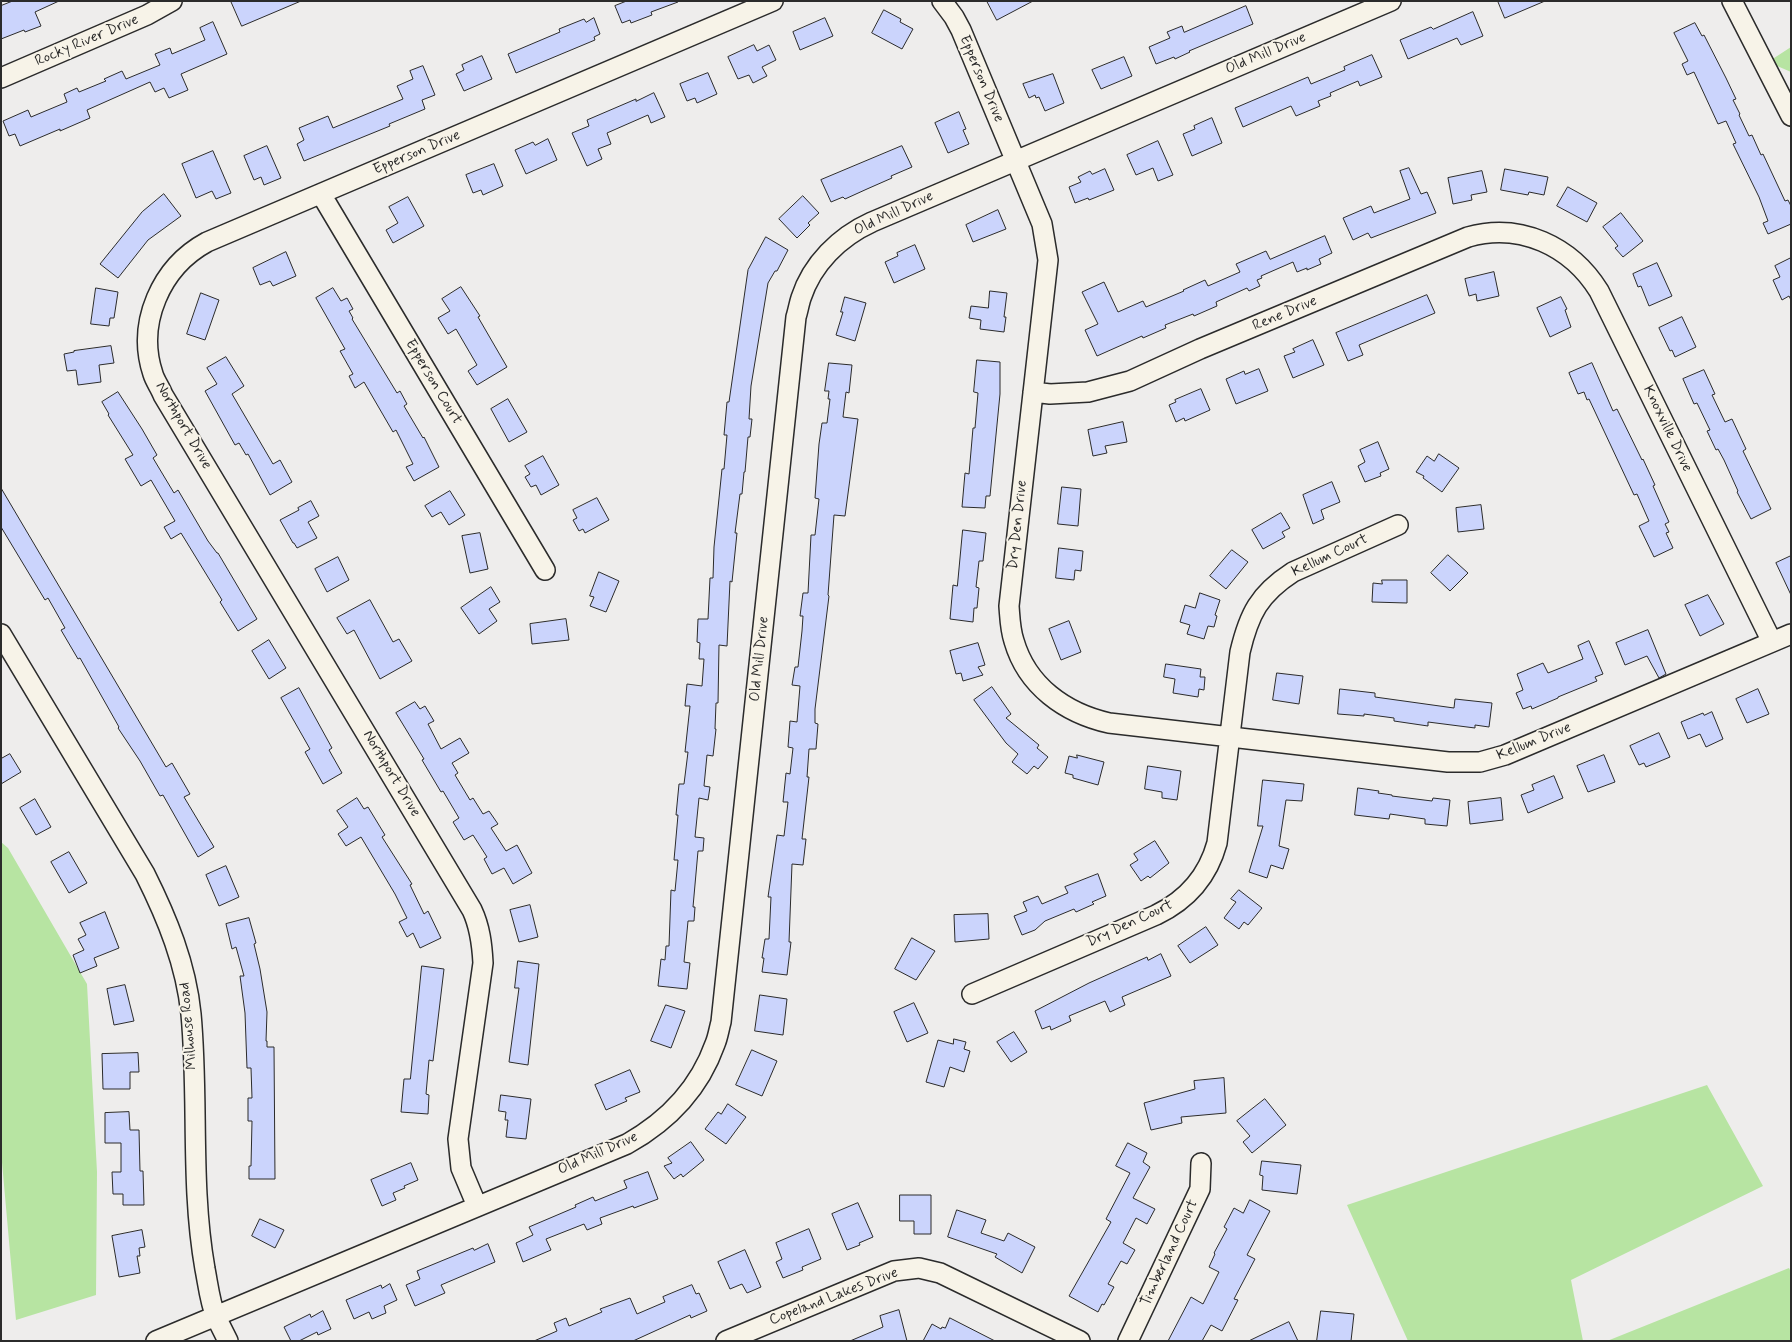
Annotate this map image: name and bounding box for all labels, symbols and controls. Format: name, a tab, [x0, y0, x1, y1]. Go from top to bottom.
street label: Rocky River Drive	[32, 11, 142, 71]
street label: Old Mill Drive	[1223, 29, 1309, 79]
street label: Epperson Drive	[955, 33, 1007, 125]
street label: Epperson Drive	[371, 127, 463, 179]
street label: Old Mill Drive	[851, 188, 937, 240]
street label: Rene Drive	[1250, 292, 1320, 336]
street label: Epperson Court	[401, 336, 465, 428]
street label: Northport Drive	[151, 379, 215, 473]
street label: Knoxville Drive	[1638, 383, 1696, 475]
street label: Dry Den Drive	[1004, 479, 1032, 571]
street label: Kellum Court	[1289, 531, 1371, 581]
street label: Old Mill Drive	[747, 615, 773, 703]
street label: Kellum Drive	[1494, 719, 1574, 765]
street label: Northport Drive	[358, 728, 424, 820]
street label: Dry Den Court	[1084, 896, 1176, 952]
street label: Milhouse Road	[176, 981, 202, 1071]
street label: Old Mill Drive	[555, 1128, 641, 1180]
street label: Timberland Court	[1137, 1197, 1203, 1309]
street label: Copeland Lakes Drive	[767, 1264, 901, 1330]

